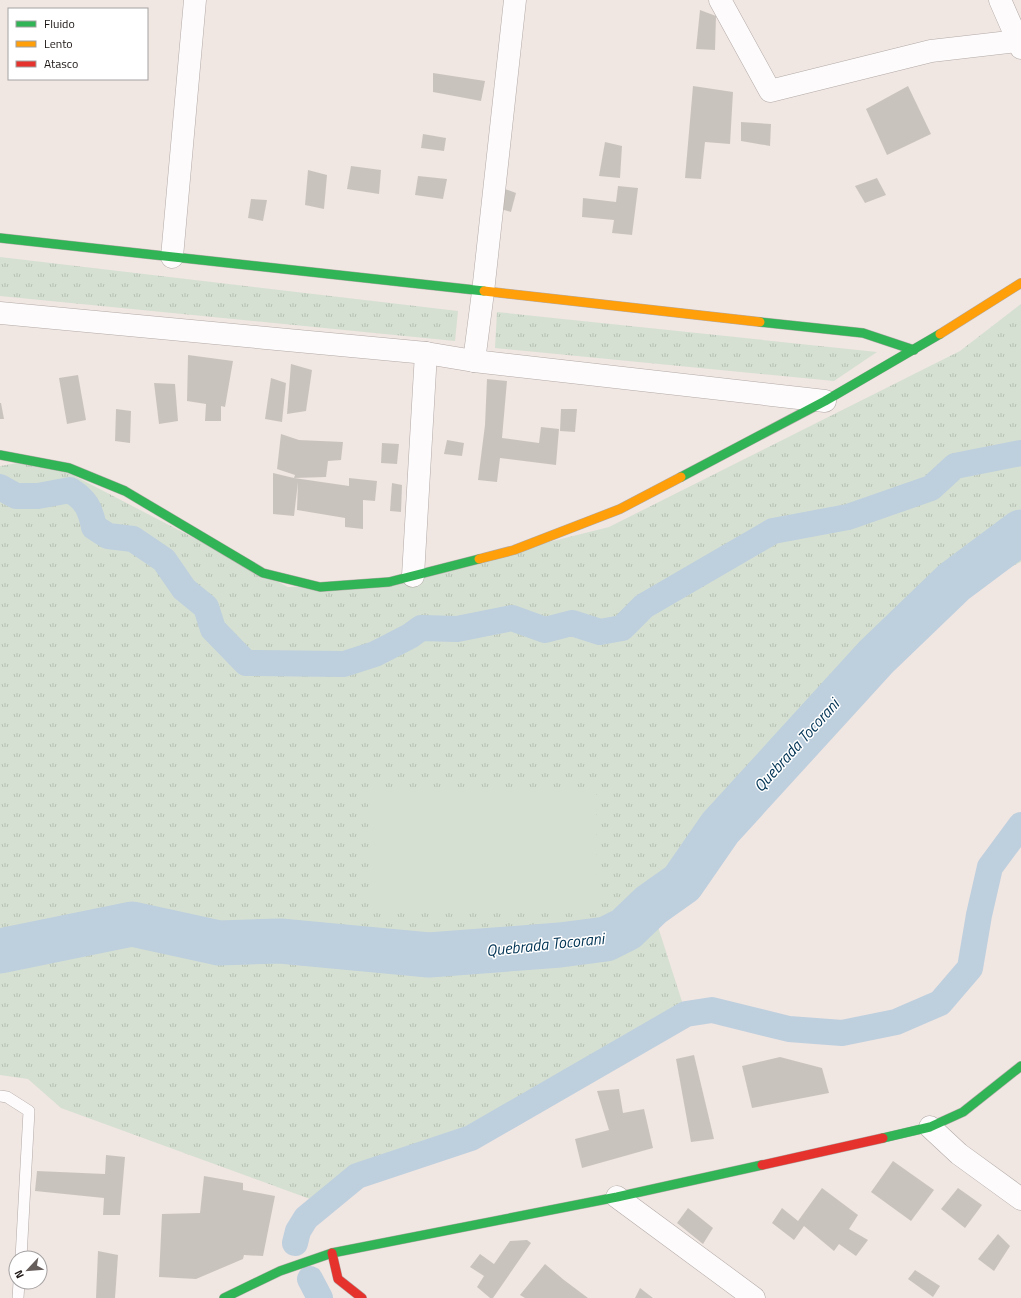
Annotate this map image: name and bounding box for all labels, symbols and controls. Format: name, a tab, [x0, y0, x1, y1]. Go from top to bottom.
legend	[8, 8, 148, 80]
text: Fluido	[44, 14, 75, 33]
text: Lento	[44, 34, 73, 53]
text: Atasco	[44, 54, 78, 73]
water label: Quebrada Tocorani	[748, 692, 846, 797]
water label: Quebrada Tocorani	[485, 926, 607, 962]
north arrow	[8, 1250, 48, 1290]
text: N	[10, 1267, 28, 1281]

